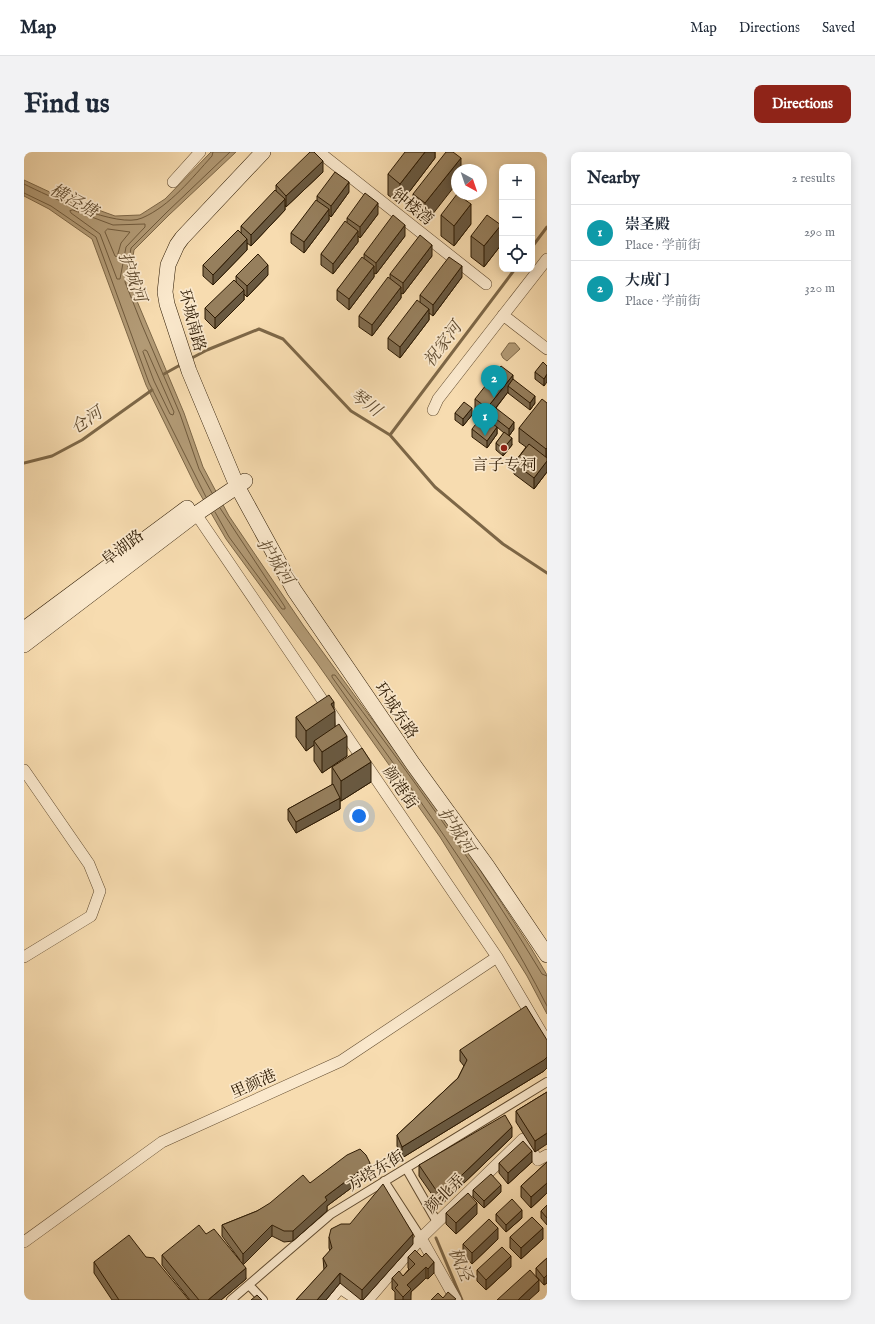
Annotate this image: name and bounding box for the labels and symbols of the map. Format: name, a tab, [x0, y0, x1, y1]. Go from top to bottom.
north arrow	[451, 164, 487, 200]
water label: 横泾塘	[46, 180, 103, 224]
street label: 钟楼湾	[387, 185, 437, 230]
water label: 护城河	[113, 250, 151, 308]
street label: 环城南路	[173, 287, 209, 354]
water label: 祝家河	[419, 316, 469, 372]
pin: 2	[481, 365, 507, 398]
water label: 琴川	[345, 385, 387, 423]
water label: 仓河	[67, 401, 109, 439]
pin: 1	[472, 403, 498, 436]
marker: 言子专祠	[499, 443, 509, 453]
place label: 言子专祠	[472, 456, 536, 476]
street label: 阜湖路	[98, 526, 148, 571]
water label: 护城河	[252, 535, 299, 591]
street label: 环城东路	[369, 679, 422, 743]
street label: 颜港街	[378, 763, 421, 814]
water label: 护城河	[433, 804, 480, 860]
your location	[349, 806, 369, 826]
street label: 里颜港	[228, 1066, 280, 1104]
street label: 方塔东街	[343, 1147, 409, 1197]
street label: 颜北弄	[421, 1171, 470, 1218]
water label: 枫泾	[443, 1245, 476, 1285]

